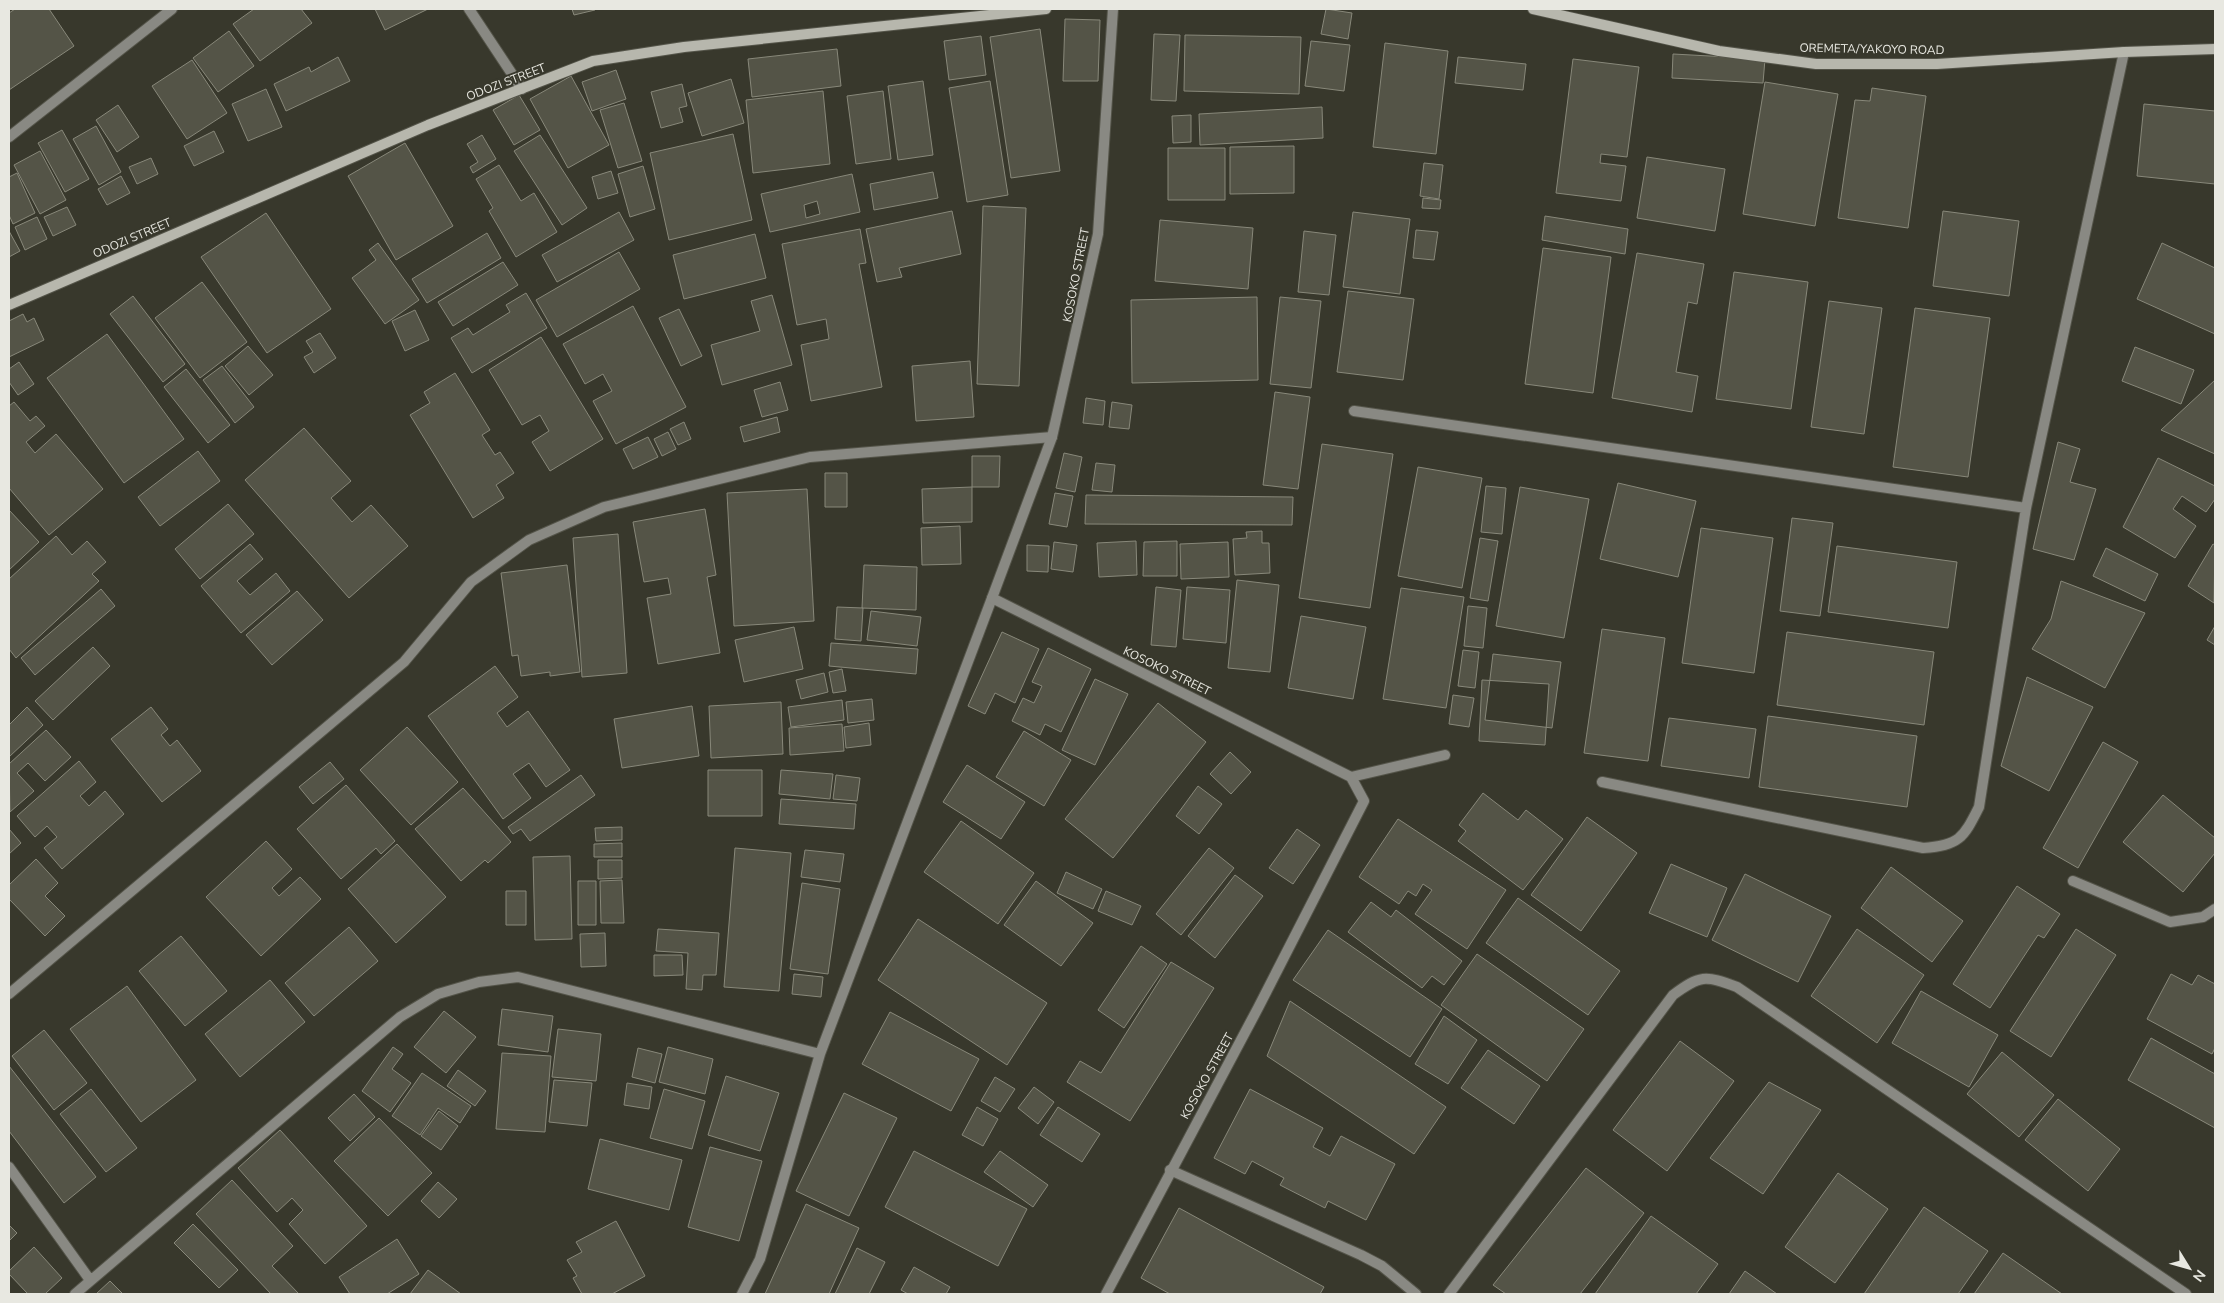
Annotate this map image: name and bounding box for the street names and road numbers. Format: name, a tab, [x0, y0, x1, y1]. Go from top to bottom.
street label: OREMETA/YAKOYO ROAD	[1799, 40, 1945, 58]
street label: ODOZI STREET	[464, 59, 549, 104]
street label: ODOZI STREET	[90, 214, 174, 262]
street label: KOSOKO STREET	[1059, 226, 1093, 324]
street label: KOSOKO STREET	[1120, 643, 1214, 700]
street label: KOSOKO STREET	[1177, 1030, 1238, 1122]

